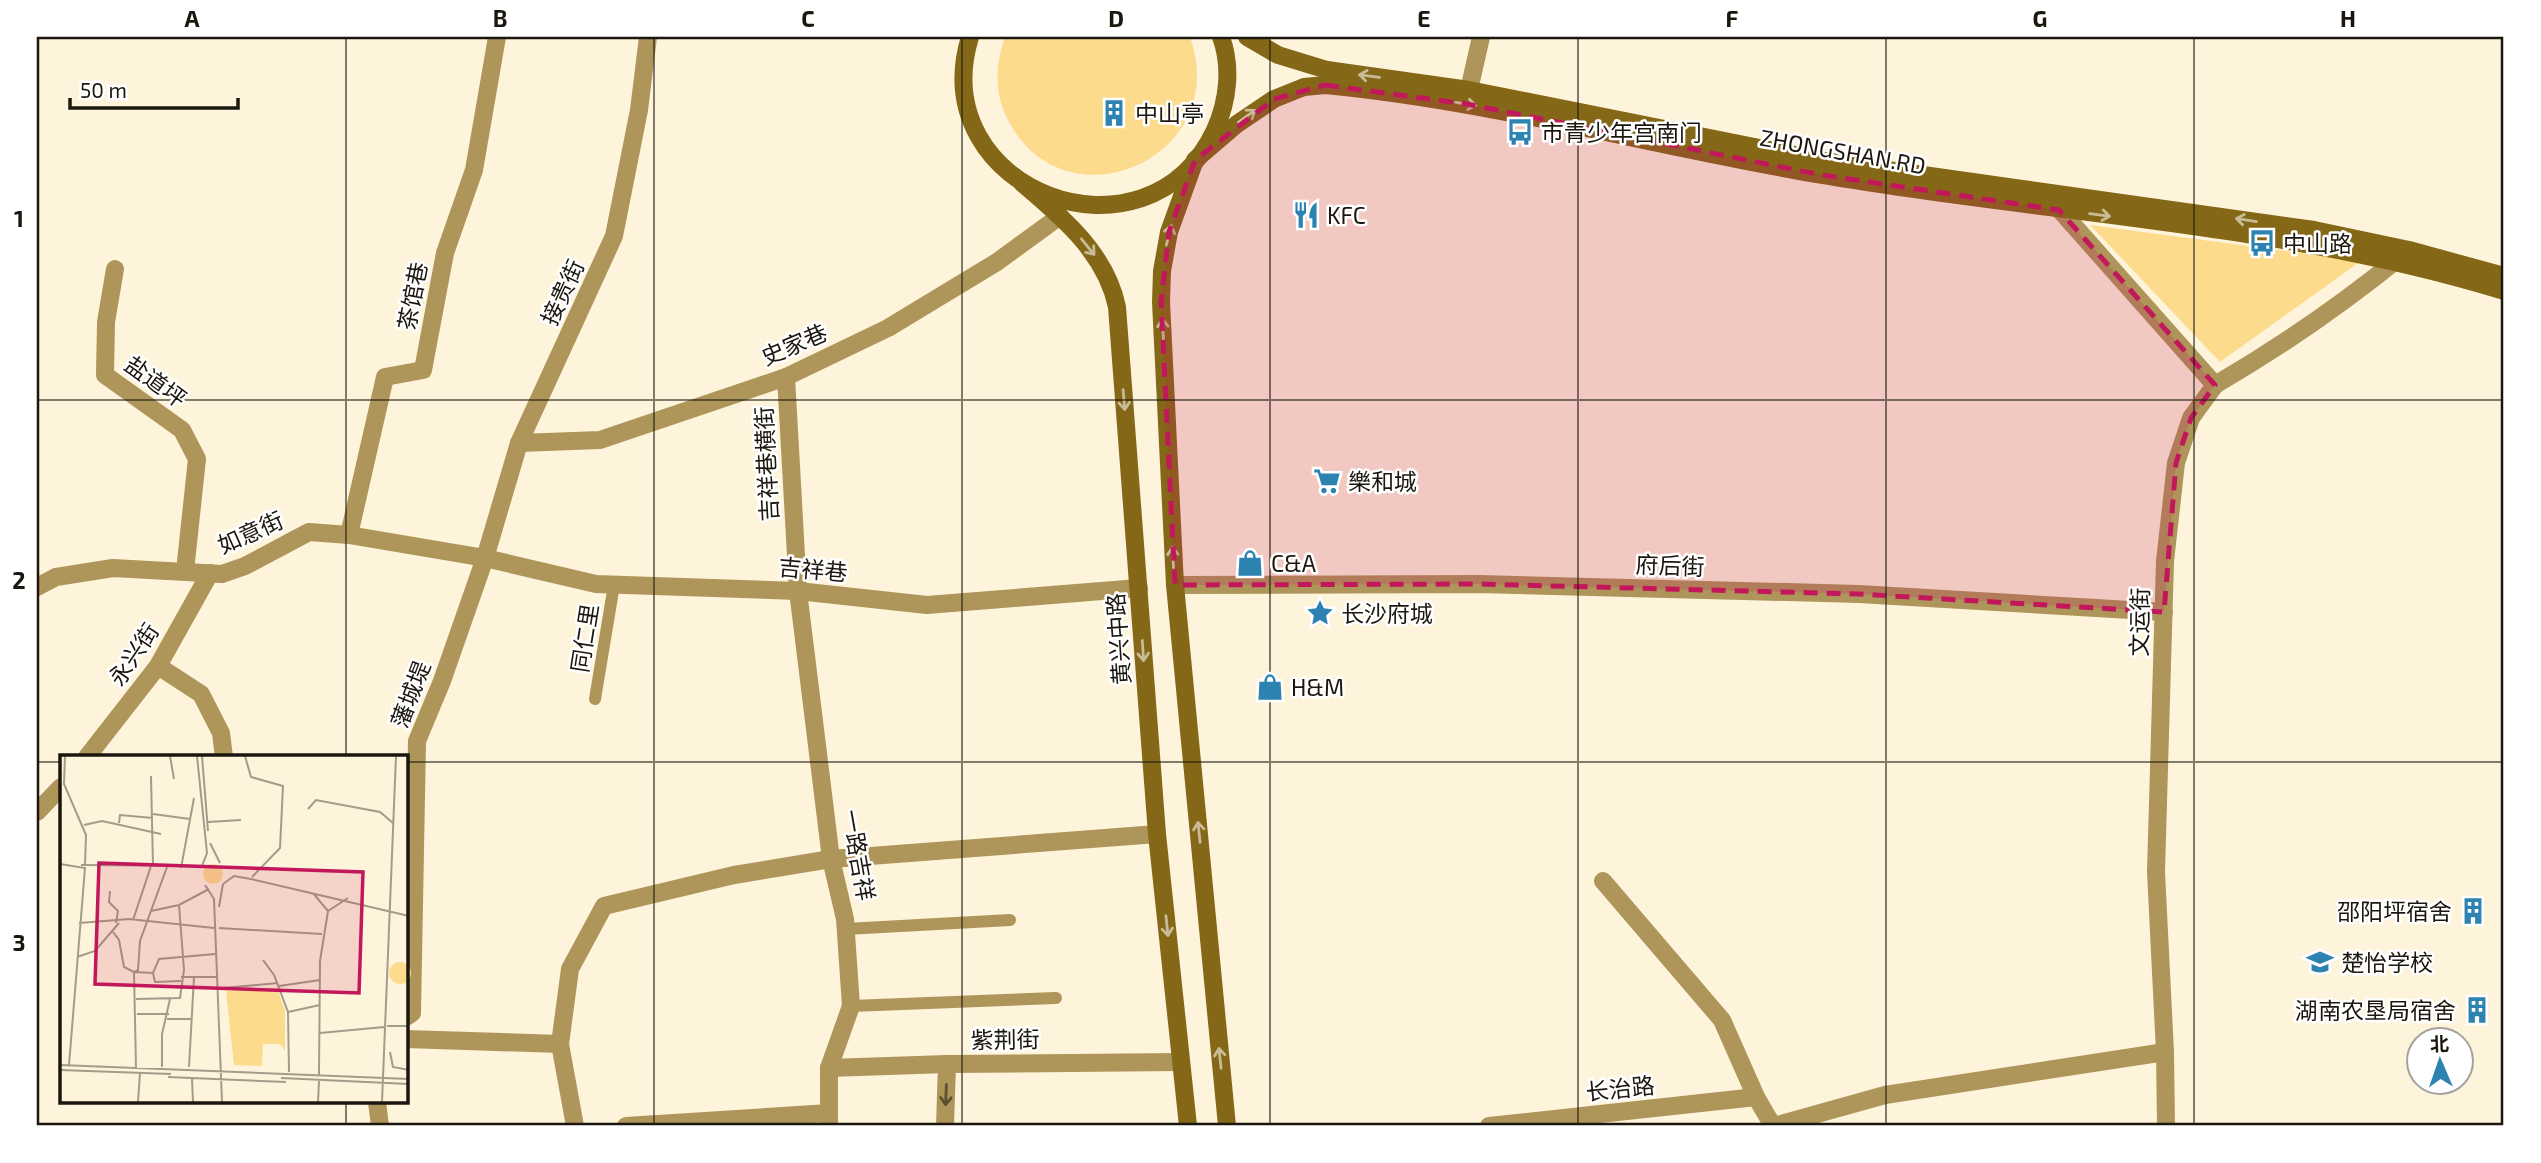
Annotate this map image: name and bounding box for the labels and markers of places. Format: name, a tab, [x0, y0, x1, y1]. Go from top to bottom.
building icon: 中山亭	[1099, 98, 1129, 128]
place label: 中山亭	[1135, 99, 1204, 127]
bus stop icon: 市青少年宫南门	[1505, 117, 1535, 147]
place label: 市青少年宫南门	[1541, 118, 1702, 146]
restaurant icon: KFC	[1291, 200, 1321, 230]
place label: KFC	[1327, 201, 1366, 229]
bus stop icon: 中山路	[2247, 228, 2277, 258]
place label: 中山路	[2283, 229, 2352, 257]
supermarket icon: 樂和城	[1312, 466, 1342, 496]
place label: 樂和城	[1348, 467, 1417, 495]
shop icon: C&A	[1235, 548, 1265, 578]
place label: C&A	[1271, 549, 1317, 577]
place icon: 长沙府城	[1305, 598, 1335, 628]
place label: 长沙府城	[1341, 599, 1433, 627]
shop icon: H&M	[1255, 672, 1285, 702]
place label: H&M	[1291, 673, 1344, 701]
building icon: 邵阳坪宿舍	[2458, 896, 2488, 926]
place label: 邵阳坪宿舍	[2337, 897, 2452, 925]
school or university icon: 楚怡学校	[2305, 947, 2335, 977]
place label: 楚怡学校	[2341, 948, 2433, 976]
building icon: 湖南农垦局宿舍	[2462, 995, 2492, 1025]
place label: 湖南农垦局宿舍	[2295, 996, 2456, 1024]

